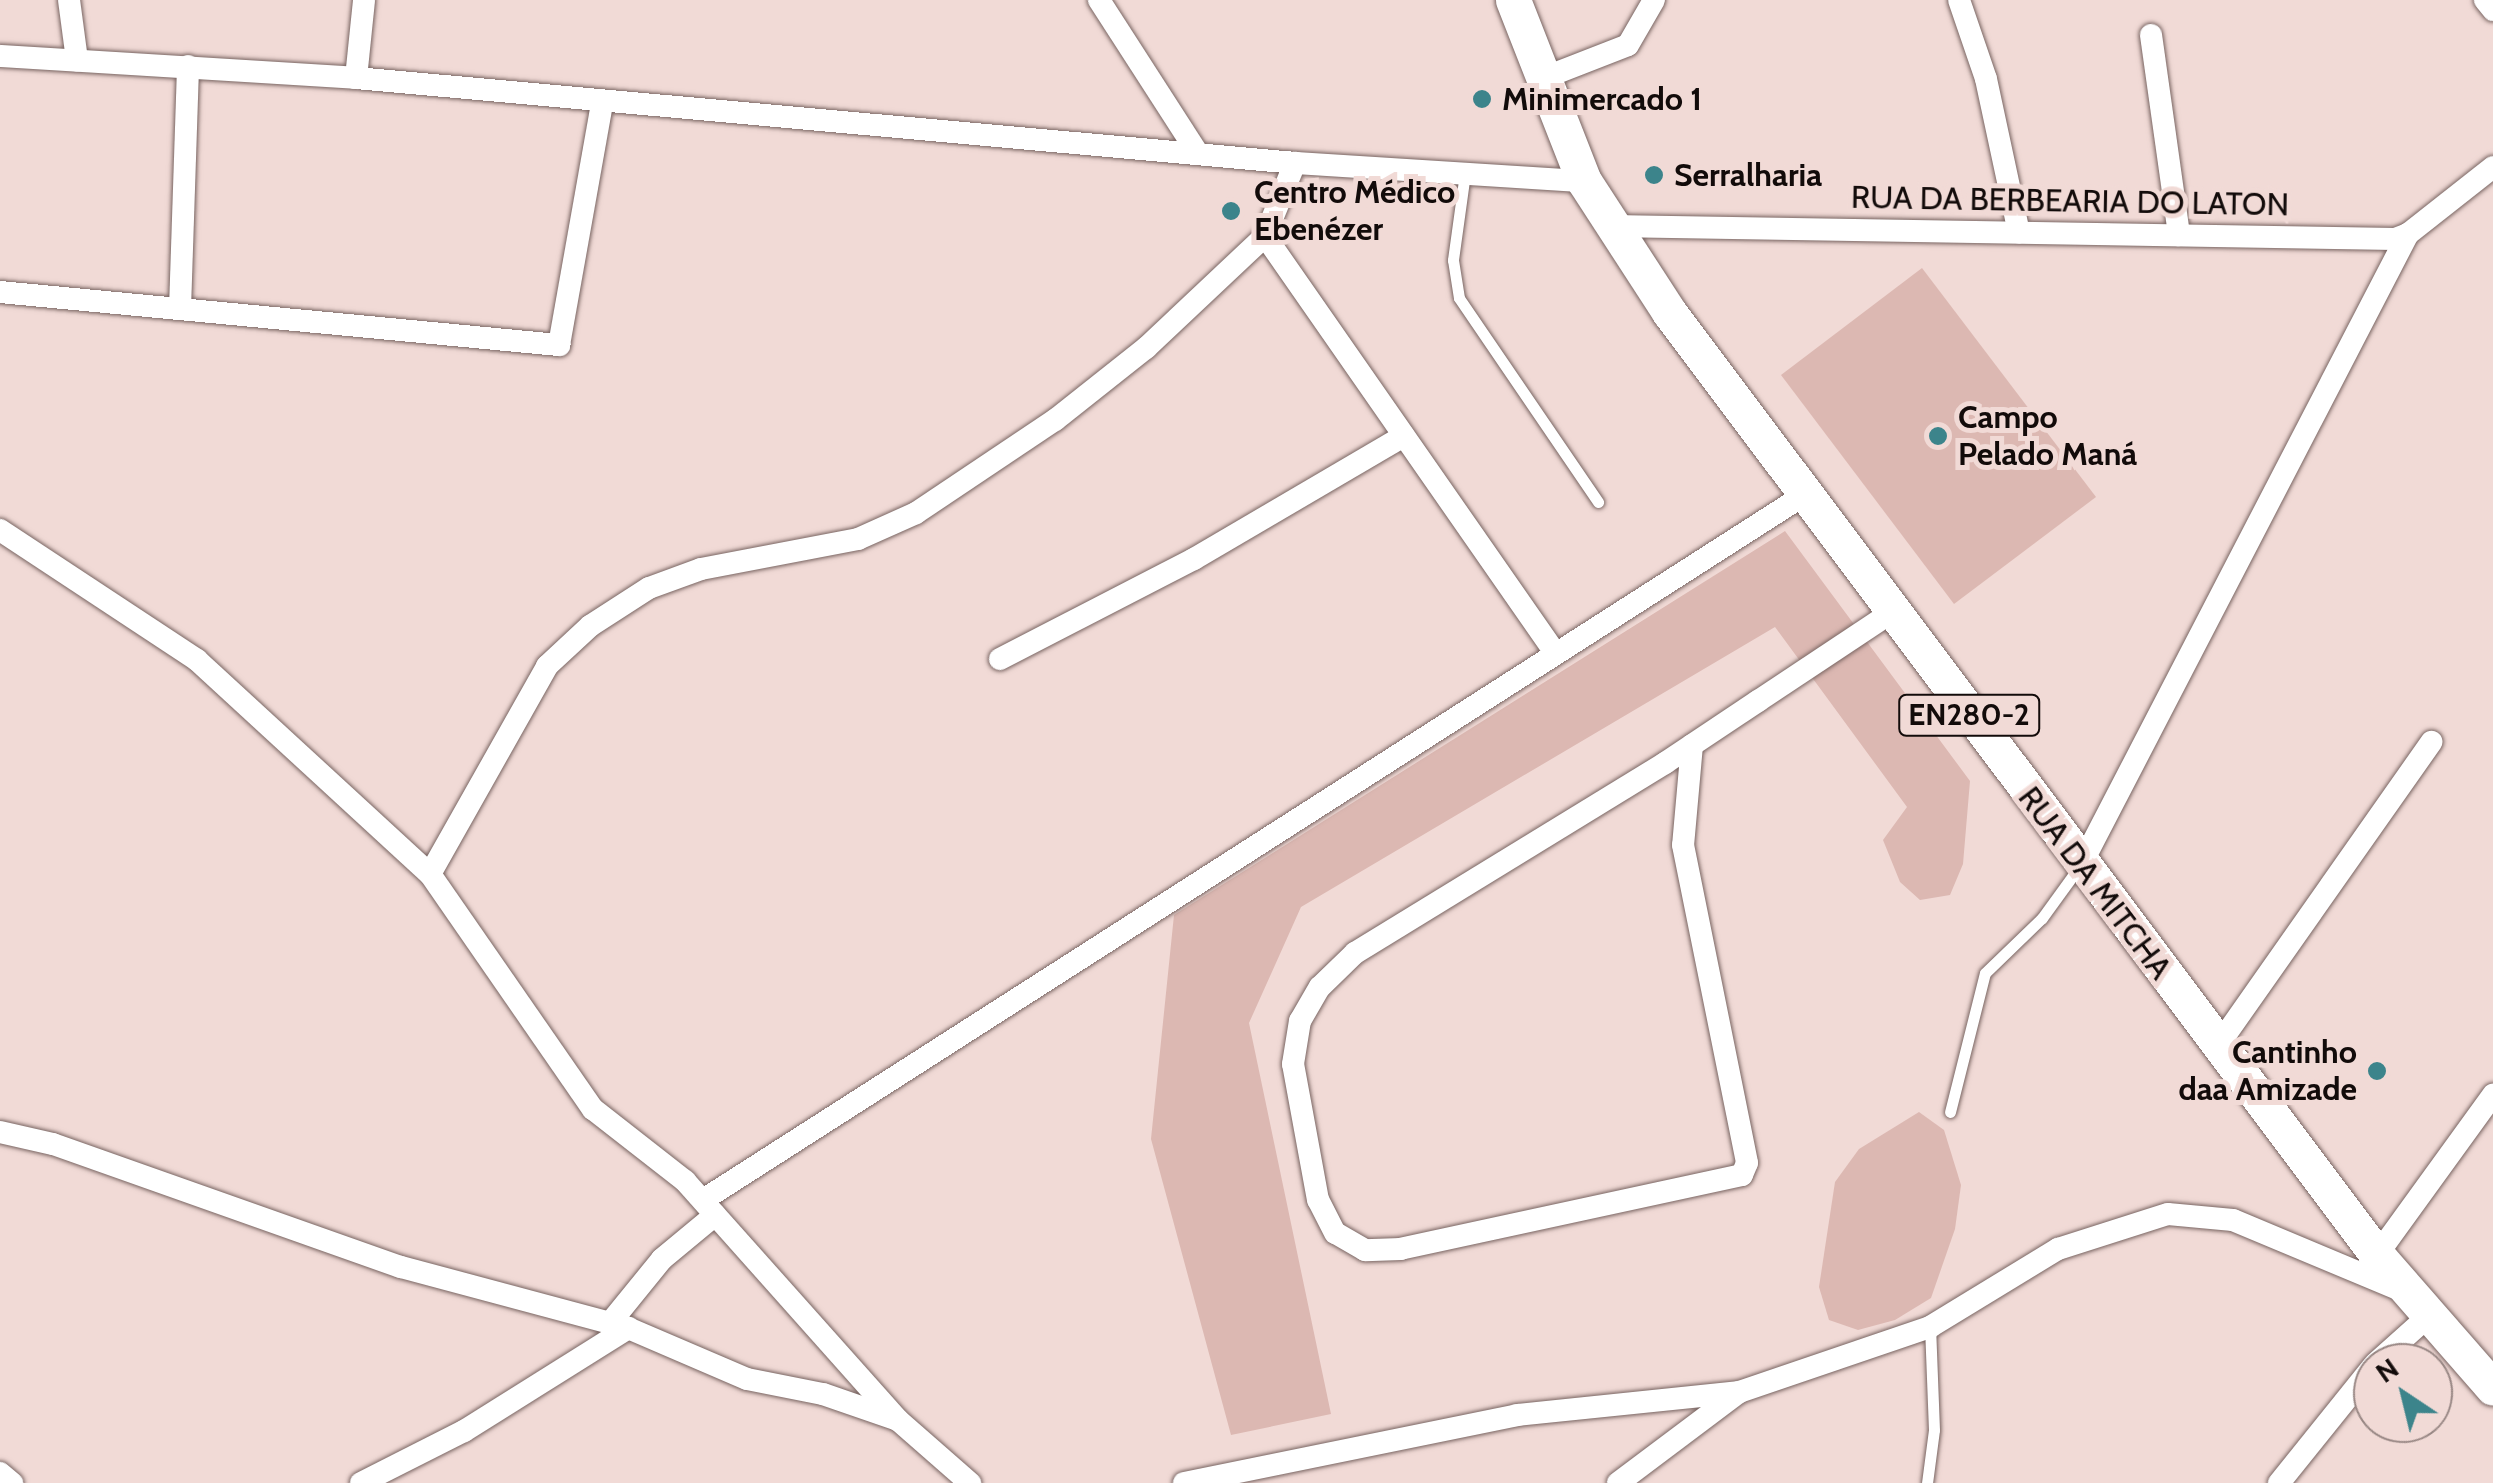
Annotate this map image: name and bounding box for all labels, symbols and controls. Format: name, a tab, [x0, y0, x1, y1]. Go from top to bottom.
place label: Minimercado 1	[1502, 80, 1702, 118]
marker: Minimercado 1	[1471, 88, 1493, 110]
place label: Serralharia	[1674, 156, 1822, 194]
marker: Serralharia	[1643, 164, 1665, 186]
place label: Centro Médico Ebenézer	[1254, 174, 1455, 249]
street label: RUA DA BERBEARIA DO LATON	[1851, 178, 2289, 224]
marker: Centro Médico Ebenézer	[1218, 198, 1244, 224]
place label: Campo Pelado Maná	[1958, 399, 2137, 474]
marker: Campo Pelado Maná	[1927, 425, 1949, 447]
road number: EN280-2	[1896, 690, 2042, 740]
street label: RUA DA MITCHA	[2010, 779, 2180, 987]
place label: Cantinho daa Amizade	[2178, 1034, 2357, 1109]
marker: Cantinho daa Amizade	[2366, 1060, 2388, 1082]
north arrow	[2353, 1343, 2453, 1443]
text: N	[2369, 1350, 2405, 1390]

